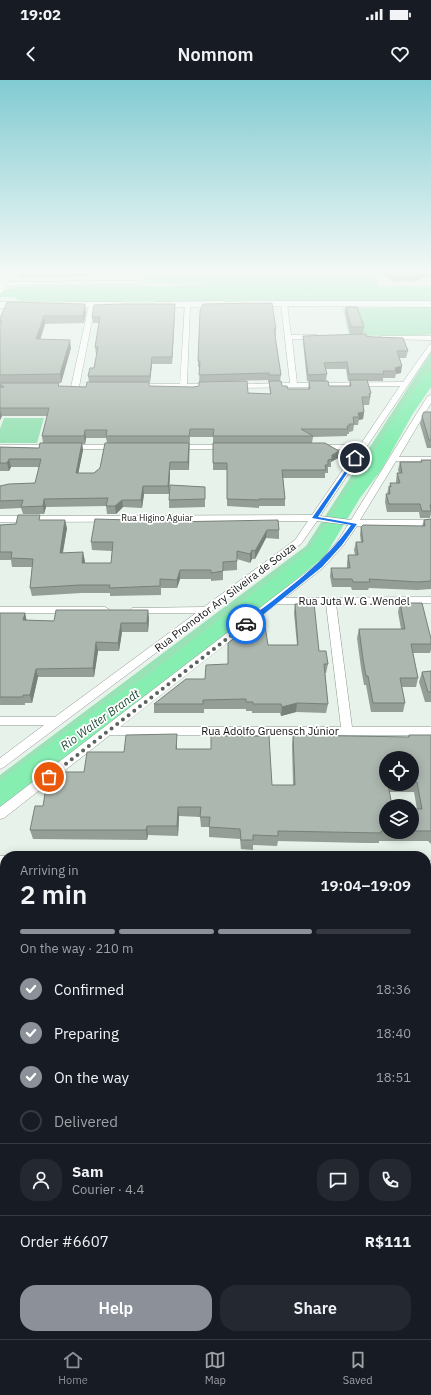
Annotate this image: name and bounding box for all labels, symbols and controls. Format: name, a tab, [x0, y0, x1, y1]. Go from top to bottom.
text: 19:02	[20, 5, 61, 24]
icon: back	[20, 43, 42, 65]
text: Nomnom	[178, 43, 253, 66]
icon: heart	[389, 43, 411, 65]
pin	[338, 441, 372, 475]
icon: home	[344, 447, 366, 469]
street label: Rua Higino Aguiar	[121, 512, 194, 523]
street label: Rua Promotor Ary Silveira de Souza	[151, 539, 299, 655]
street label: Rua Juta W. G .Wendel	[298, 594, 410, 608]
courier	[226, 604, 266, 644]
icon: car	[235, 613, 257, 635]
water label: Rio Walter Brandt	[57, 685, 143, 753]
street label: Rua Adolfo Gruensch Júnior	[201, 724, 339, 738]
map controls	[379, 751, 419, 839]
button: locate	[379, 751, 419, 791]
pin	[32, 760, 66, 794]
icon: bag	[38, 766, 60, 788]
button: layers	[379, 799, 419, 839]
text: Arriving in	[20, 862, 79, 879]
text: 19:04–19:09	[321, 876, 411, 895]
text: 2 min	[20, 877, 87, 911]
text: On the way · 210 m	[20, 940, 133, 957]
icon: check	[20, 978, 42, 1000]
text: Confirmed	[54, 980, 124, 999]
text: 18:36	[376, 981, 411, 998]
icon: check	[20, 1022, 42, 1044]
text: Preparing	[54, 1024, 119, 1043]
text: 18:40	[376, 1025, 411, 1042]
icon: check	[20, 1066, 42, 1088]
text: On the way	[54, 1068, 129, 1087]
text: 18:51	[376, 1069, 411, 1086]
text: Delivered	[54, 1112, 118, 1131]
button: person	[20, 1159, 62, 1201]
button: chat	[317, 1159, 359, 1201]
button: phone	[369, 1159, 411, 1201]
text: Sam	[72, 1162, 103, 1181]
text: Courier · 4.4	[72, 1181, 144, 1198]
text: Order #6607	[20, 1232, 109, 1251]
text: R$111	[365, 1232, 411, 1251]
button: Help	[20, 1285, 212, 1331]
button: Share	[220, 1285, 411, 1331]
tab: Home	[58, 1349, 88, 1387]
tab: Map	[204, 1349, 226, 1387]
tab: Saved	[343, 1349, 373, 1387]

